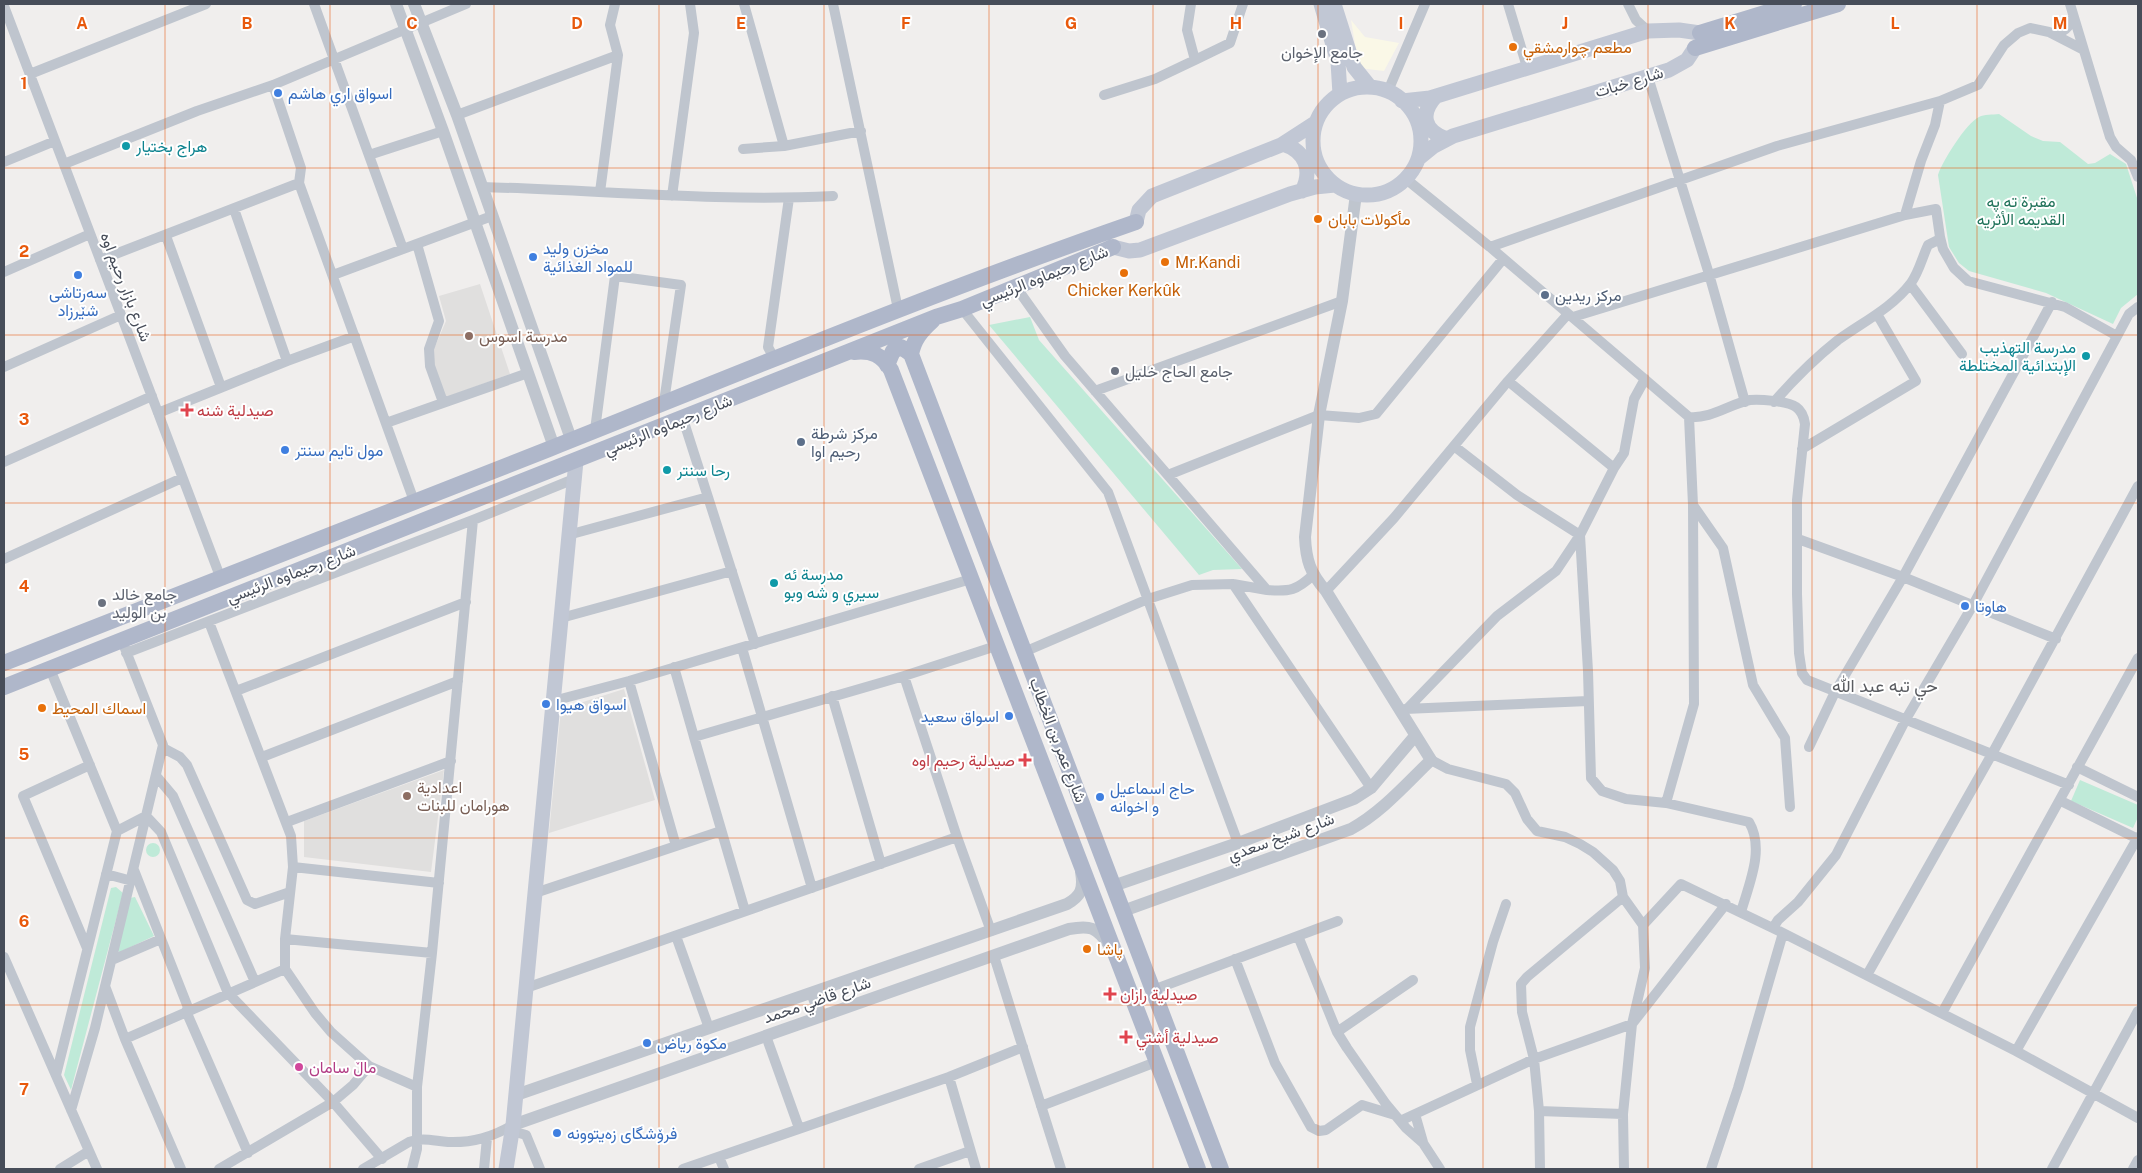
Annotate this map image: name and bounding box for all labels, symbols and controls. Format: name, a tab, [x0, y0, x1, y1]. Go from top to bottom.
text: A	[76, 14, 88, 33]
text: B	[242, 14, 253, 33]
text: C	[406, 14, 418, 33]
text: D	[571, 14, 583, 33]
text: E	[736, 14, 746, 33]
text: F	[901, 14, 911, 33]
text: G	[1065, 14, 1077, 33]
text: H	[1230, 14, 1242, 33]
text: I	[1399, 14, 1403, 33]
text: J	[1562, 14, 1568, 33]
text: K	[1724, 14, 1736, 33]
text: L	[1890, 14, 1900, 33]
text: M	[2053, 14, 2067, 33]
marker: جامع الإخوان	[1316, 28, 1328, 40]
place label: مطعم چوارمشقي	[1523, 38, 1632, 61]
marker: مطعم چوارمشقي	[1507, 41, 1519, 53]
place label: جامع الإخوان	[1281, 43, 1363, 64]
street label: شارع خبات	[1593, 63, 1666, 103]
text: 1	[21, 74, 27, 93]
place label: اسواق اري هاشم	[288, 84, 393, 107]
marker: اسواق اري هاشم	[272, 87, 284, 99]
place label: هراج بختيار	[135, 137, 207, 158]
marker: هراج بختيار	[120, 140, 132, 152]
park label: مقبرة ته په القديمه الأثريه	[1977, 192, 2065, 230]
place label: مأكولات بابان	[1328, 210, 1411, 230]
marker: مأكولات بابان	[1312, 213, 1324, 225]
street label: شارع بازار رحيم اوه	[95, 230, 156, 345]
place label: مخزن وليد للمواد الغذائية	[543, 239, 633, 277]
text: 2	[19, 242, 29, 261]
street label: شارع رحيماوه الرئيسي	[977, 242, 1112, 314]
marker: مخزن وليد للمواد الغذائية	[527, 251, 539, 263]
place label: Mr.Kandi	[1175, 253, 1240, 272]
marker: Mr.Kandi	[1159, 256, 1171, 268]
marker: Chicker Kerkûk	[1118, 267, 1130, 279]
marker: سەرتاشی شێرزاد	[72, 269, 84, 281]
place label: Chicker Kerkûk	[1067, 281, 1181, 300]
place label: سەرتاشی شێرزاد	[49, 283, 107, 321]
place label: مركز ريدين	[1555, 286, 1621, 306]
marker: مركز ريدين	[1539, 289, 1551, 301]
place label: مدرسة اسوس	[479, 327, 567, 347]
marker: مدرسة اسوس	[463, 330, 475, 342]
place label: مدرسة التهذيب الإبتدائية المختلطة	[1959, 338, 2076, 376]
marker: مدرسة التهذيب الإبتدائية المختلطة	[2080, 350, 2092, 362]
place label: جامع الحاج خليل	[1125, 362, 1233, 383]
marker: جامع الحاج خليل	[1109, 365, 1121, 377]
street label: شارع رحيماوه الرئيسي	[601, 391, 736, 463]
place label: صيدلية شنه	[197, 401, 274, 420]
marker: صيدلية شنه	[181, 404, 193, 416]
text: 3	[19, 410, 29, 429]
place label: مركز شرطة رحيم اوا	[811, 424, 878, 462]
marker: مركز شرطة رحيم اوا	[795, 436, 807, 448]
place label: مول تايم سنتر	[294, 441, 383, 461]
marker: مول تايم سنتر	[279, 444, 291, 456]
place label: رحا سنتر	[676, 461, 730, 481]
marker: رحا سنتر	[661, 464, 673, 476]
street label: شارع رحيماوه الرئيسي	[224, 541, 360, 611]
place label: مدرسة ئه سيري و شه وبو	[784, 565, 879, 606]
text: 4	[19, 577, 30, 596]
marker: مدرسة ئه سيري و شه وبو	[768, 577, 780, 589]
place label: جامع خالد بن الوليد	[112, 585, 177, 623]
marker: جامع خالد بن الوليد	[96, 597, 108, 609]
place label: هاوتا	[1975, 597, 2007, 617]
marker: هاوتا	[1959, 600, 1971, 612]
street label: شارع عمر بن الخطاب	[1024, 675, 1091, 806]
district label: حي تبه عبد الله	[1832, 675, 1938, 701]
place label: اسواق هيوا	[556, 695, 627, 715]
marker: اسواق هيوا	[540, 698, 552, 710]
place label: اسماك المحيط	[52, 699, 146, 718]
marker: اسماك المحيط	[36, 702, 48, 714]
place label: اسواق سعيد	[921, 707, 999, 727]
marker: اسواق سعيد	[1003, 710, 1015, 722]
text: 5	[19, 745, 30, 764]
place label: صيدلية رحيم اوه	[912, 751, 1015, 771]
marker: صيدلية رحيم اوه	[1019, 754, 1031, 766]
place label: اعدادية هورامان للبنات	[417, 778, 510, 816]
place label: حاج اسماعيل و اخوانه	[1110, 779, 1195, 817]
marker: اعدادية هورامان للبنات	[401, 790, 413, 802]
marker: حاج اسماعيل و اخوانه	[1094, 791, 1106, 803]
street label: شارع شيخ سعدي	[1225, 809, 1338, 869]
text: 6	[19, 912, 29, 931]
place label: پاشا	[1097, 940, 1123, 961]
marker: پاشا	[1081, 943, 1093, 955]
street label: شارع قاضي محمد	[761, 973, 875, 1031]
place label: صيدلية رازان	[1120, 985, 1197, 1005]
marker: صيدلية رازان	[1104, 988, 1116, 1000]
place label: صيدلية أشتي	[1136, 1028, 1219, 1051]
marker: صيدلية أشتي	[1120, 1031, 1132, 1043]
place label: مكوة رياض	[657, 1034, 727, 1054]
marker: مكوة رياض	[641, 1037, 653, 1049]
place label: ماڵ سامان	[309, 1058, 376, 1077]
marker: ماڵ سامان	[293, 1061, 305, 1073]
text: 7	[19, 1080, 29, 1099]
place label: فرۆشگای زەیتوونە	[567, 1124, 677, 1144]
marker: فرۆشگای زەیتوونە	[551, 1127, 563, 1139]

